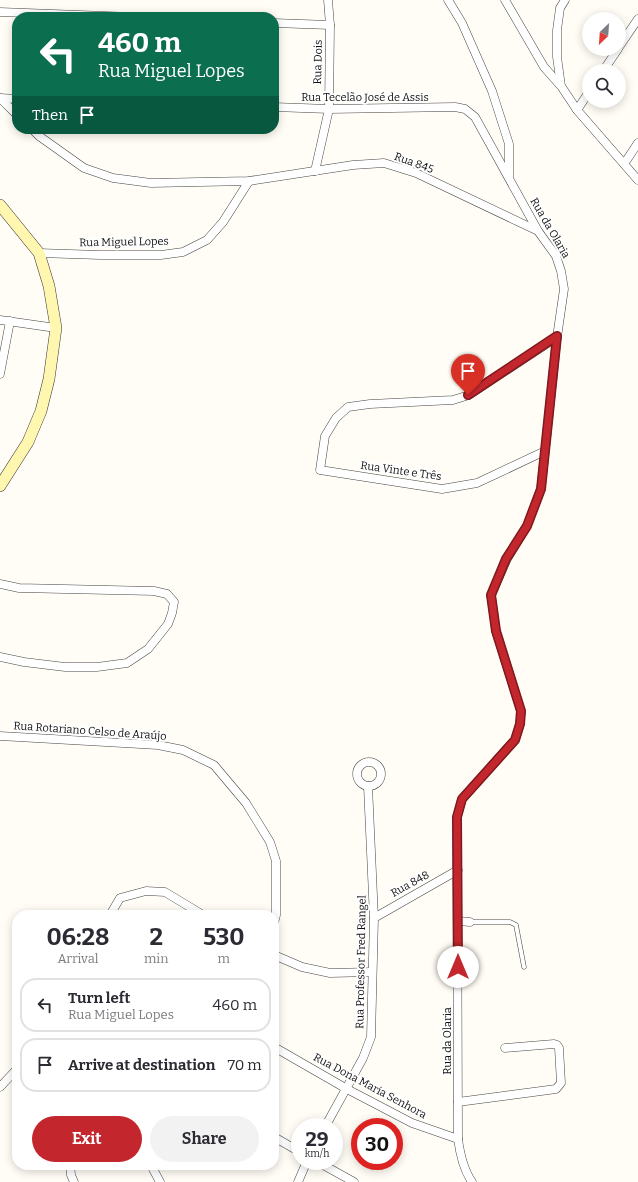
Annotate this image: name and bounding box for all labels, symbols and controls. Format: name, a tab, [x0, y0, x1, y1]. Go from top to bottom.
north arrow	[582, 12, 626, 56]
map controls	[582, 12, 626, 108]
text: 460 m	[98, 26, 181, 59]
icon: left	[32, 28, 84, 80]
street label: Rua Dois	[311, 39, 325, 85]
text: Rua Miguel Lopes	[98, 60, 245, 82]
button: search	[582, 64, 626, 108]
street label: Rua Tecelão José de Assis	[301, 91, 429, 104]
icon: arrive	[76, 104, 98, 126]
text: Then	[32, 106, 68, 124]
street label: Rua 845	[393, 150, 436, 176]
street label: Rua da Olaria	[527, 195, 573, 261]
street label: Rua Miguel Lopes	[79, 235, 169, 249]
pin	[451, 354, 485, 395]
icon: arrive	[457, 360, 479, 382]
street label: Rua Vinte e Três	[360, 459, 442, 483]
street label: Rua Rotariano Celso de Araújo	[13, 719, 167, 743]
street label: Rua 848	[389, 868, 431, 900]
street label: Rua Professor Fred Rangel	[353, 895, 369, 1029]
text: 06:28	[46, 923, 109, 951]
text: 2	[149, 923, 163, 951]
text: 530	[203, 923, 245, 951]
position arrow	[437, 946, 479, 988]
text: Arrival	[57, 951, 99, 966]
text: min	[144, 951, 168, 966]
text: m	[218, 951, 230, 966]
text: Turn left	[68, 989, 130, 1007]
icon: left	[34, 994, 56, 1016]
text: 460 m	[213, 996, 257, 1014]
text: Rua Miguel Lopes	[68, 1007, 174, 1022]
street label: Rua da Olaria	[441, 1007, 454, 1075]
street label: Rua Dona Maria Senhora	[311, 1051, 429, 1121]
icon: arrive	[34, 1054, 56, 1076]
text: Arrive at destination	[68, 1056, 215, 1074]
text: 70 m	[227, 1056, 262, 1074]
button: Exit	[32, 1116, 142, 1162]
button: Share	[150, 1116, 259, 1162]
speed limit sign: 30	[351, 1118, 403, 1170]
text: 29	[305, 1127, 329, 1151]
text: km/h	[305, 1148, 329, 1160]

